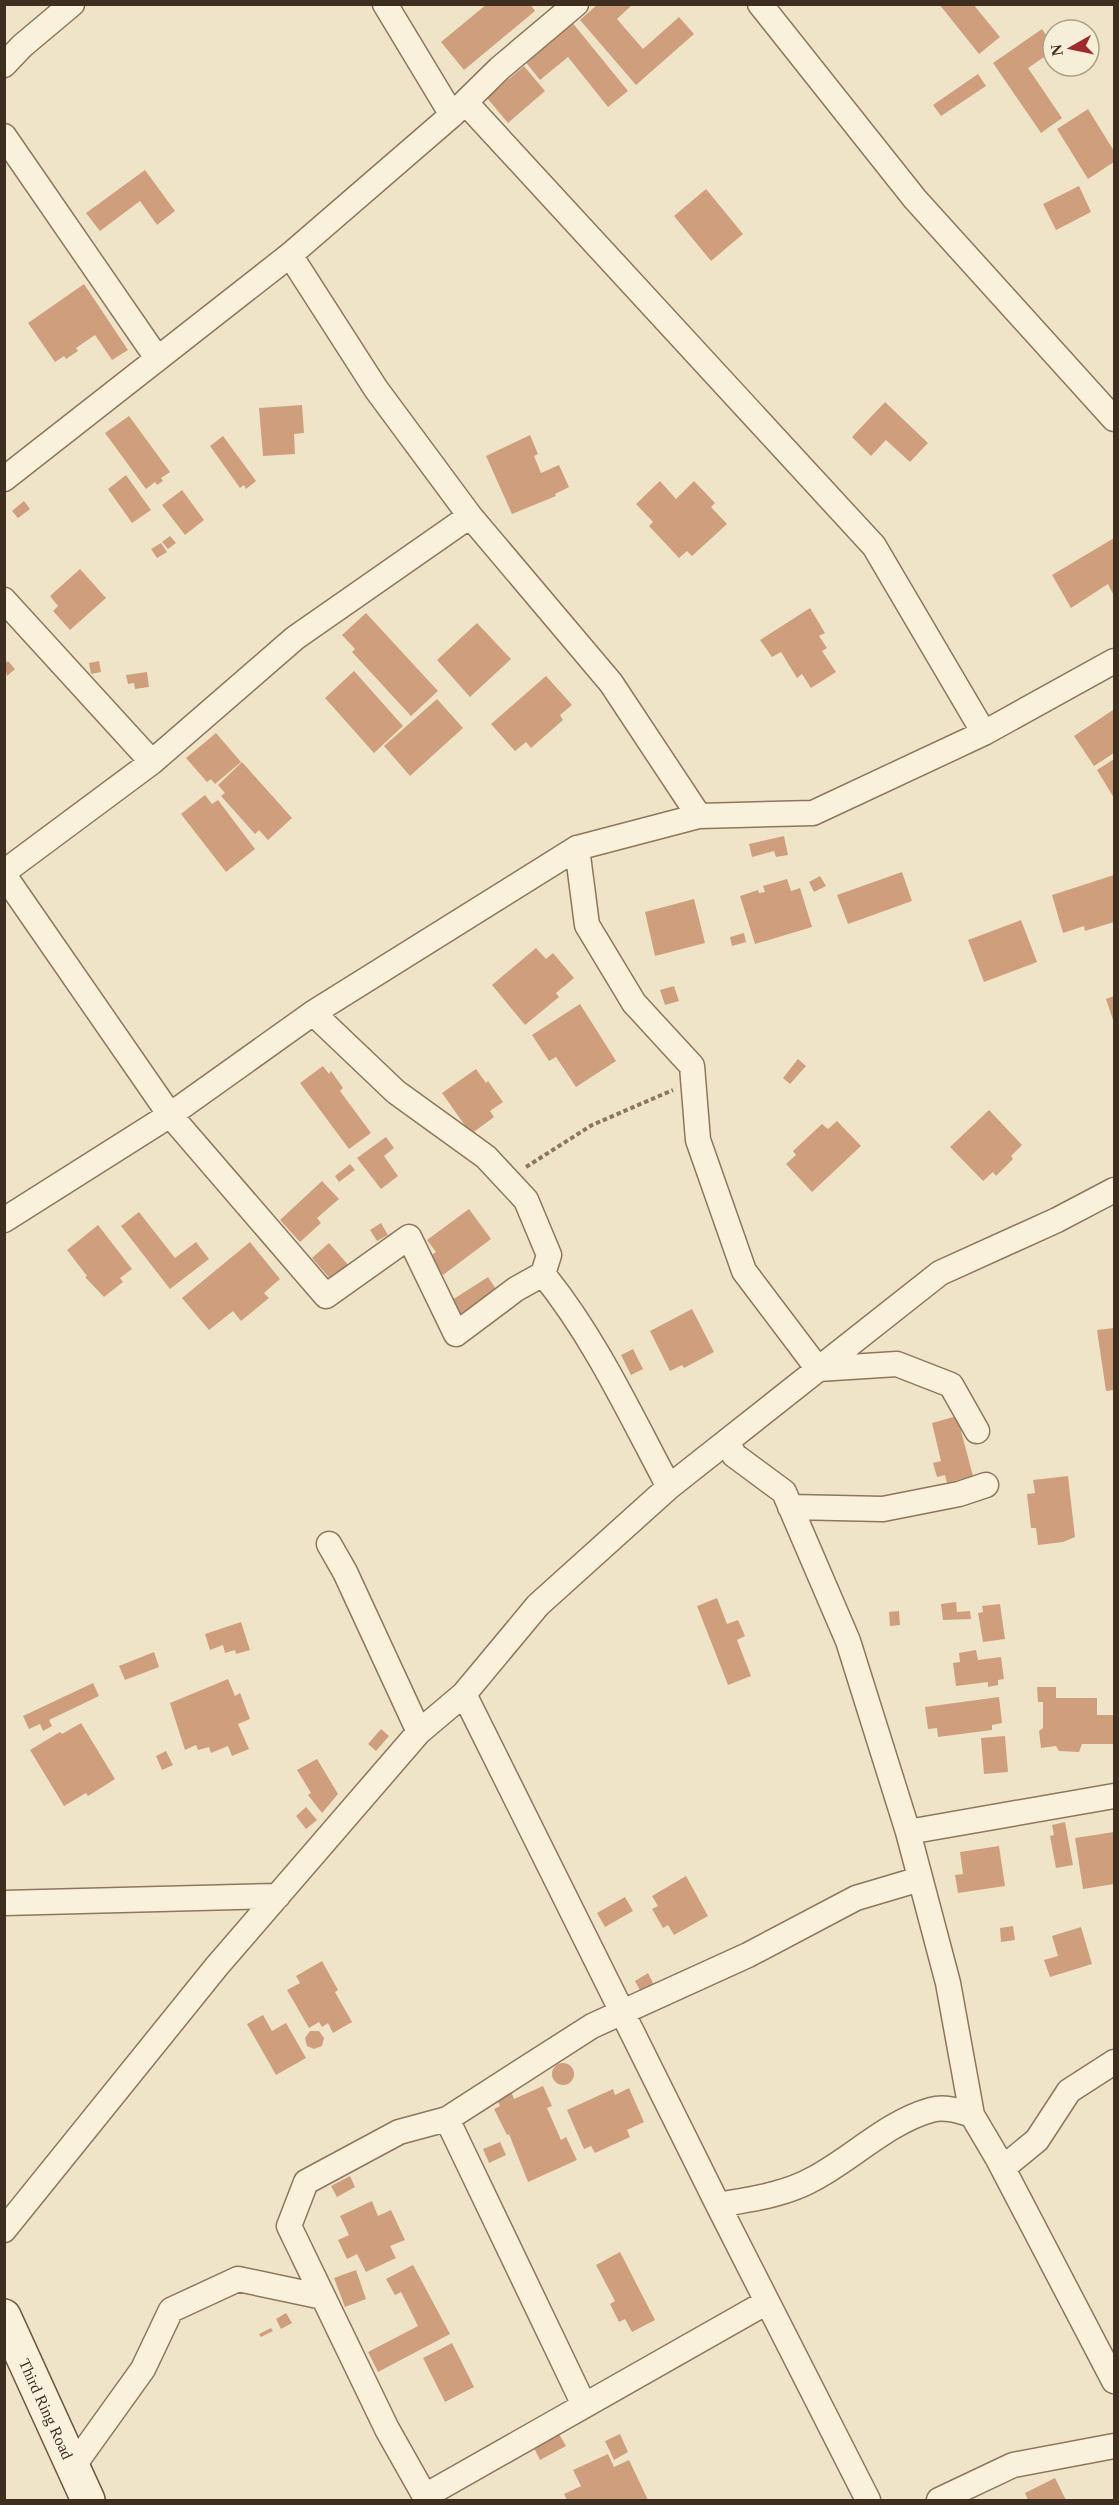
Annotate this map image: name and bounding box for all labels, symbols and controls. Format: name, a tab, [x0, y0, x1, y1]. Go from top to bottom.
north arrow	[1041, 18, 1101, 78]
text: N	[1047, 43, 1066, 57]
street label: Third Ring Road	[16, 2356, 77, 2462]

